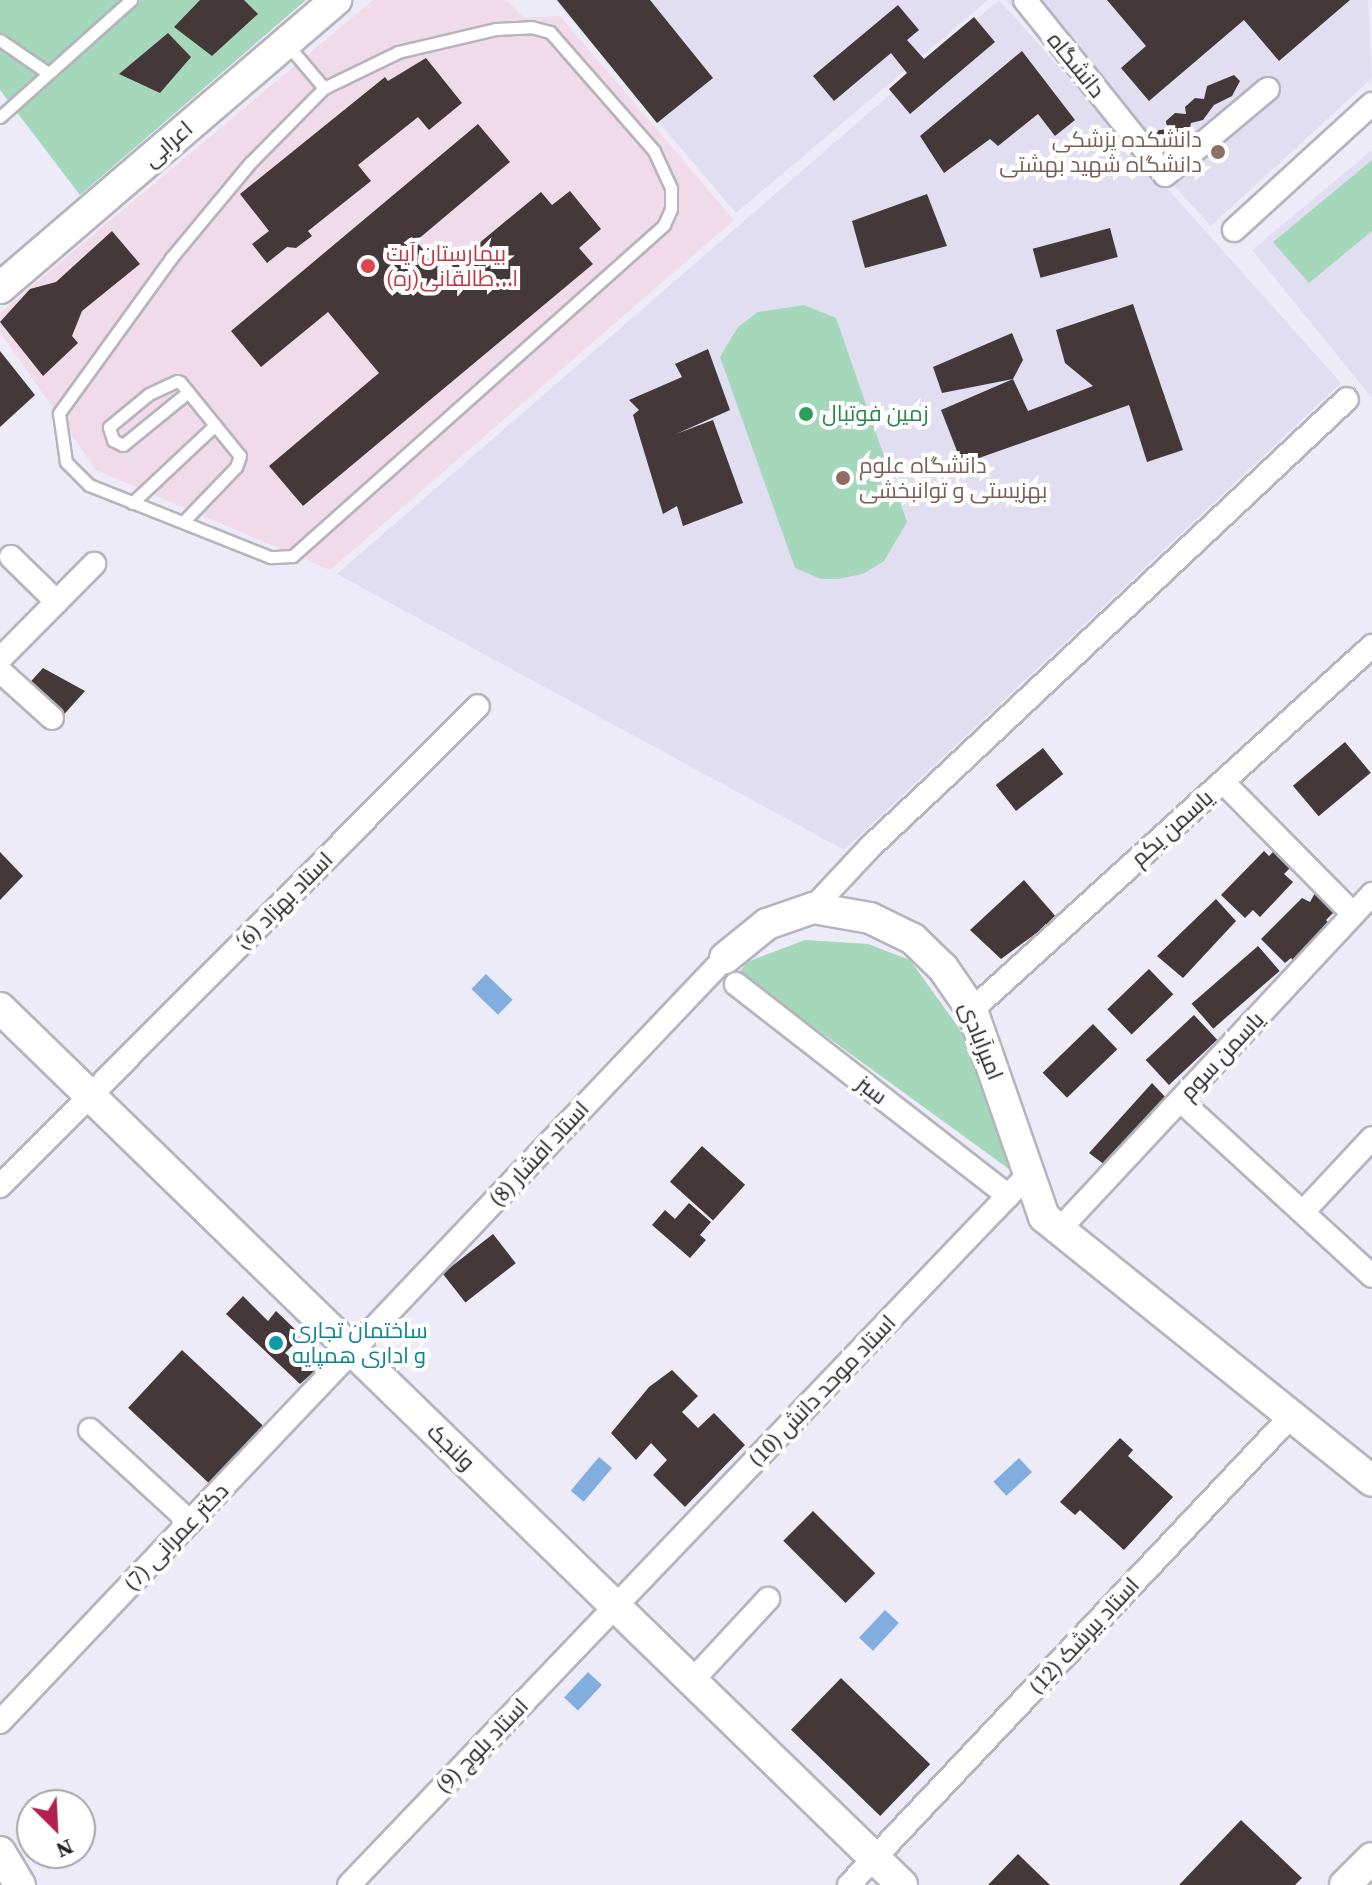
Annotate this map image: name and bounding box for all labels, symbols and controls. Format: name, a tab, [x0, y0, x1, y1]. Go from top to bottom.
street label: دانشگاه	[1042, 27, 1110, 103]
street label: اعرابی	[138, 115, 198, 173]
place label: دانشکده پزشکی دانشگاه شهید بهشتی	[999, 126, 1202, 178]
marker: دانشکده پزشکی دانشگاه شهید بهشتی	[1209, 143, 1227, 161]
place label: بیمارستان آیت ا...طالقانی(ره)	[386, 240, 518, 292]
marker: بیمارستان آیت ا...طالقانی(ره)	[357, 255, 379, 277]
place label: زمین فوتبال	[822, 401, 928, 427]
marker: زمین فوتبال	[797, 405, 815, 423]
place label: دانشگاه علوم بهزیستی و توانبخشی	[859, 452, 1047, 504]
marker: دانشگاه علوم بهزیستی و توانبخشی	[834, 469, 852, 487]
street label: یاسمن یکم	[1126, 784, 1218, 872]
street label: استاد بهزاد (6)	[230, 847, 338, 955]
street label: امیرآبادی	[953, 998, 1009, 1084]
street label: یاسمن سوم	[1175, 1007, 1269, 1105]
street label: سبز	[852, 1070, 892, 1110]
street label: استاد افشار (8)	[484, 1096, 594, 1212]
street label: استاد موحد دانش (10)	[743, 1310, 901, 1472]
place label: ساختمان تجاری و اداری همپایه	[292, 1317, 428, 1368]
marker: ساختمان تجاری و اداری همپایه	[267, 1334, 285, 1352]
street label: ولنجک	[422, 1418, 480, 1476]
street label: دکتر عمرانی (7)	[118, 1478, 234, 1596]
street label: استاد بیرشک (12)	[1023, 1572, 1145, 1700]
street label: استاد بلوچ (9)	[430, 1693, 534, 1799]
north arrow	[16, 1789, 96, 1869]
text: N	[52, 1832, 78, 1866]

